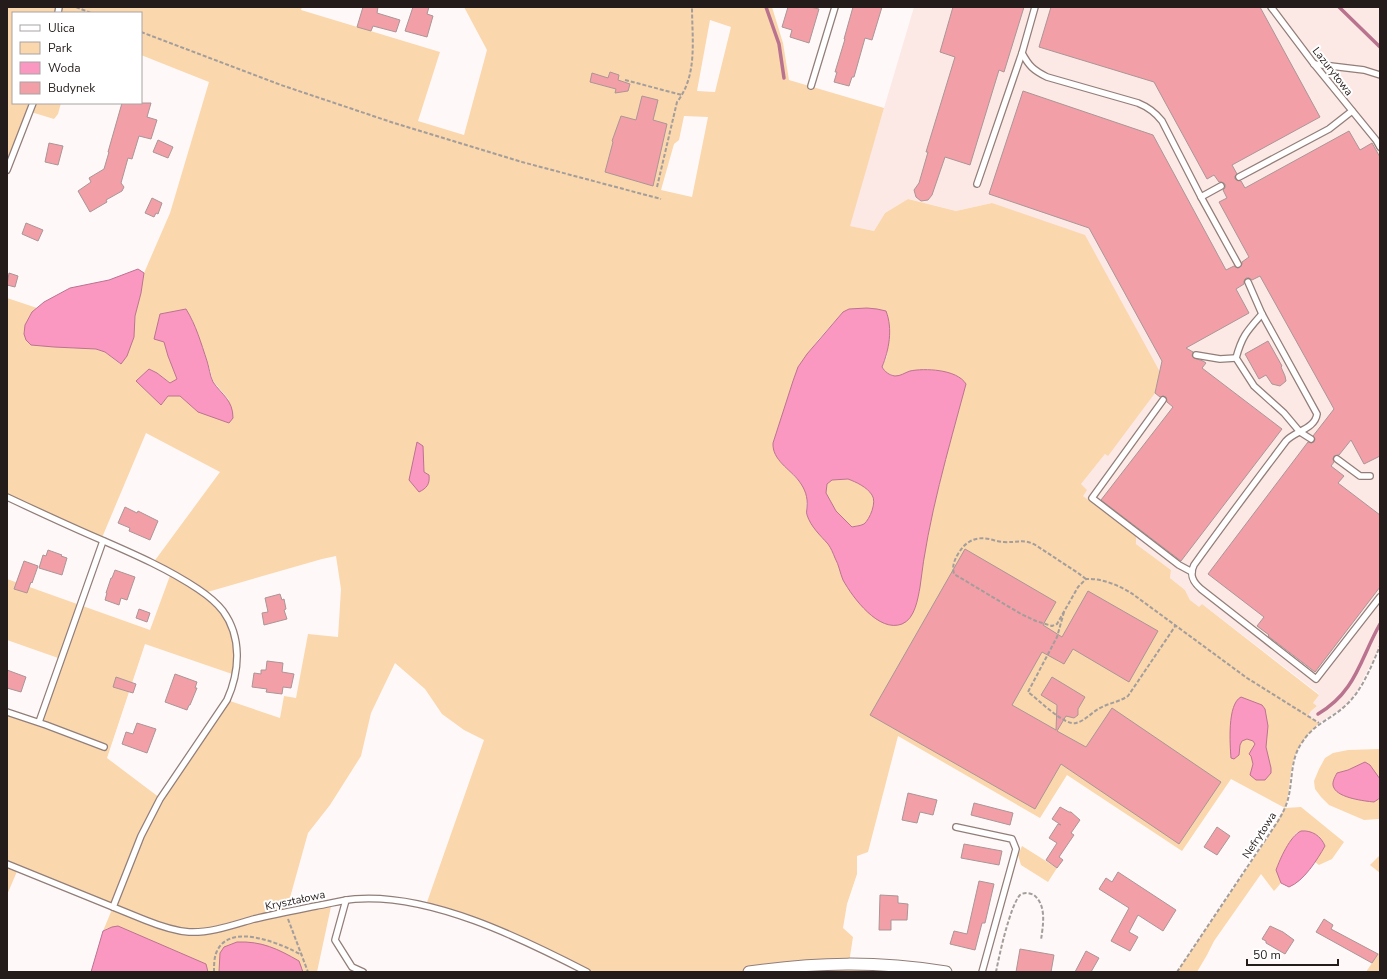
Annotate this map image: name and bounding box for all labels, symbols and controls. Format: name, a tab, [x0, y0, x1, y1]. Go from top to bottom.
legend	[12, 12, 142, 104]
text: Ulica	[48, 20, 75, 36]
text: Park	[48, 40, 73, 56]
street label: Lazurytowa	[1309, 44, 1356, 99]
text: Woda	[48, 60, 81, 76]
text: Budynek	[48, 80, 96, 96]
street label: Nefrytowa	[1239, 809, 1280, 861]
street label: Kryształowa	[264, 887, 327, 914]
scale bar	[1247, 941, 1338, 967]
text: 50 m	[1253, 947, 1281, 963]

